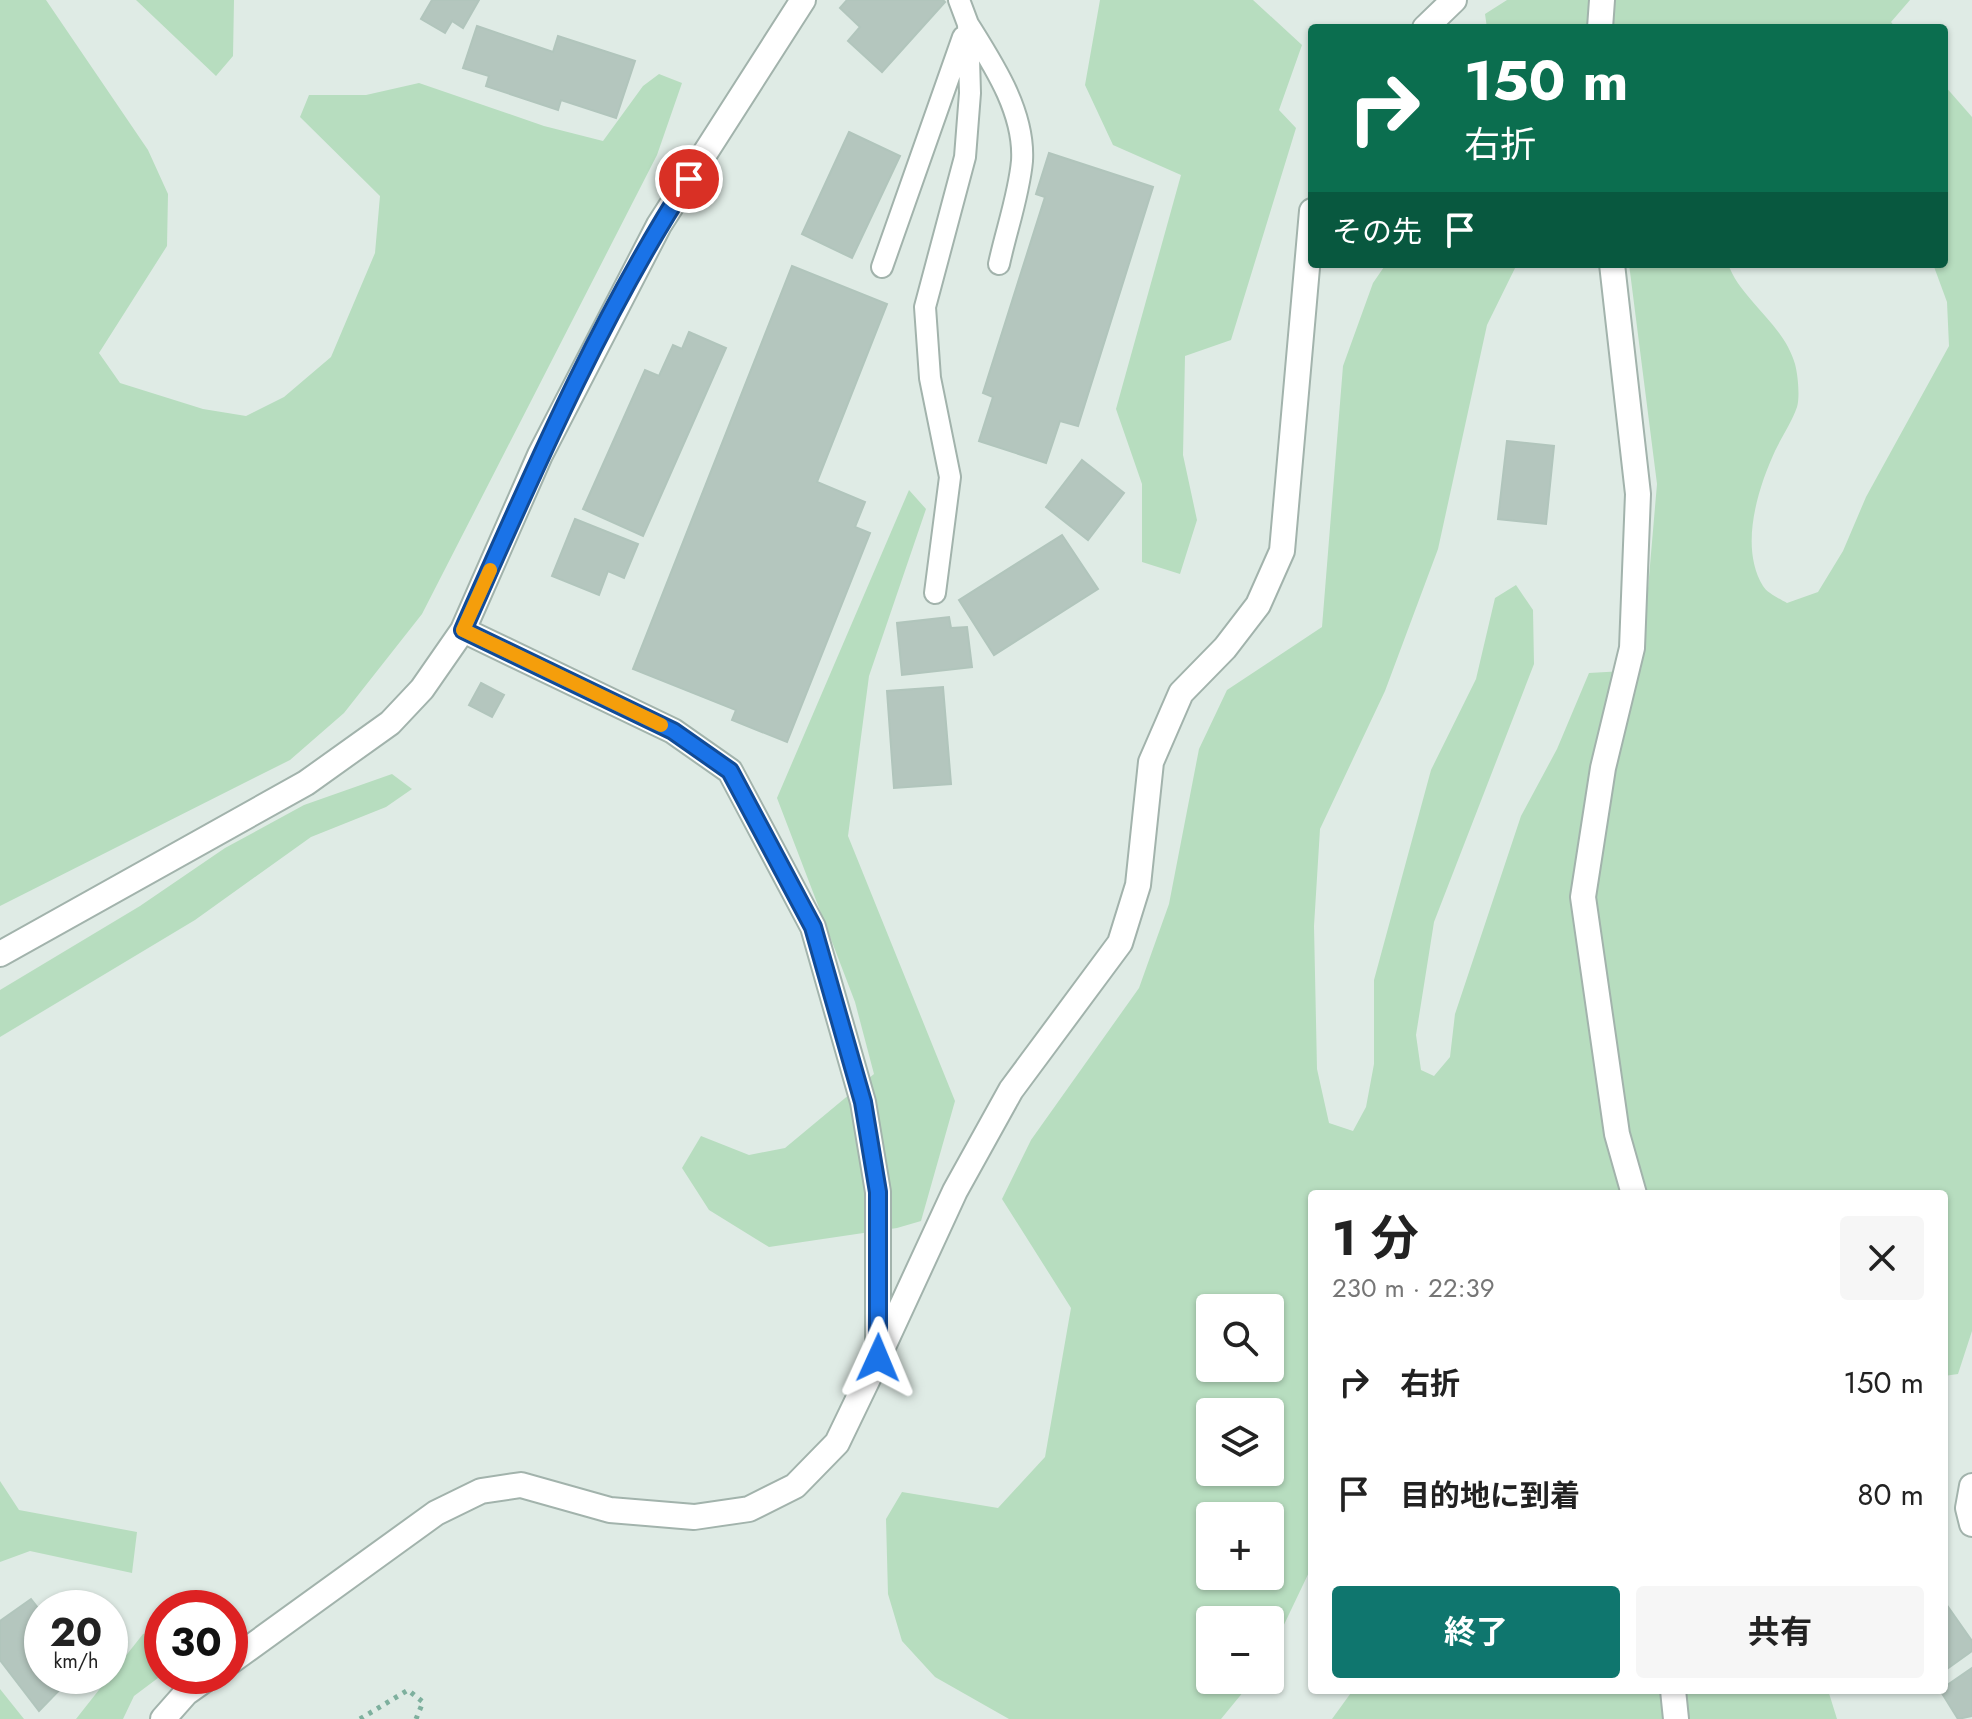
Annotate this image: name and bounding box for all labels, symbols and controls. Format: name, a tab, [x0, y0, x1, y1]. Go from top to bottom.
text: 150 m	[1464, 40, 1628, 121]
icon: right	[1332, 56, 1436, 160]
text: 右折	[1464, 118, 1536, 170]
pin	[655, 145, 723, 213]
icon: arrive	[667, 157, 711, 201]
icon: arrive	[1438, 208, 1482, 252]
text: その先	[1332, 210, 1422, 253]
text: 1 分	[1332, 1204, 1419, 1273]
button: close	[1840, 1216, 1924, 1300]
text: 230 m · 22:39	[1332, 1269, 1495, 1307]
map controls	[1196, 1294, 1284, 1694]
button: search	[1196, 1294, 1284, 1382]
position arrow	[836, 1316, 920, 1400]
icon: right	[1332, 1360, 1376, 1404]
text: 150 m	[1843, 1361, 1924, 1404]
text: 右折	[1400, 1362, 1460, 1405]
button: layers	[1196, 1398, 1284, 1486]
icon: arrive	[1332, 1472, 1376, 1516]
text: 80 m	[1857, 1473, 1924, 1516]
text: 目的地に到着	[1400, 1474, 1580, 1517]
button: +	[1196, 1502, 1284, 1590]
button: 終了	[1332, 1586, 1620, 1678]
button: 共有	[1636, 1586, 1924, 1678]
speed limit sign: 30	[144, 1590, 248, 1694]
text: 20	[50, 1603, 102, 1661]
button: −	[1196, 1606, 1284, 1694]
text: km/h	[53, 1647, 99, 1676]

